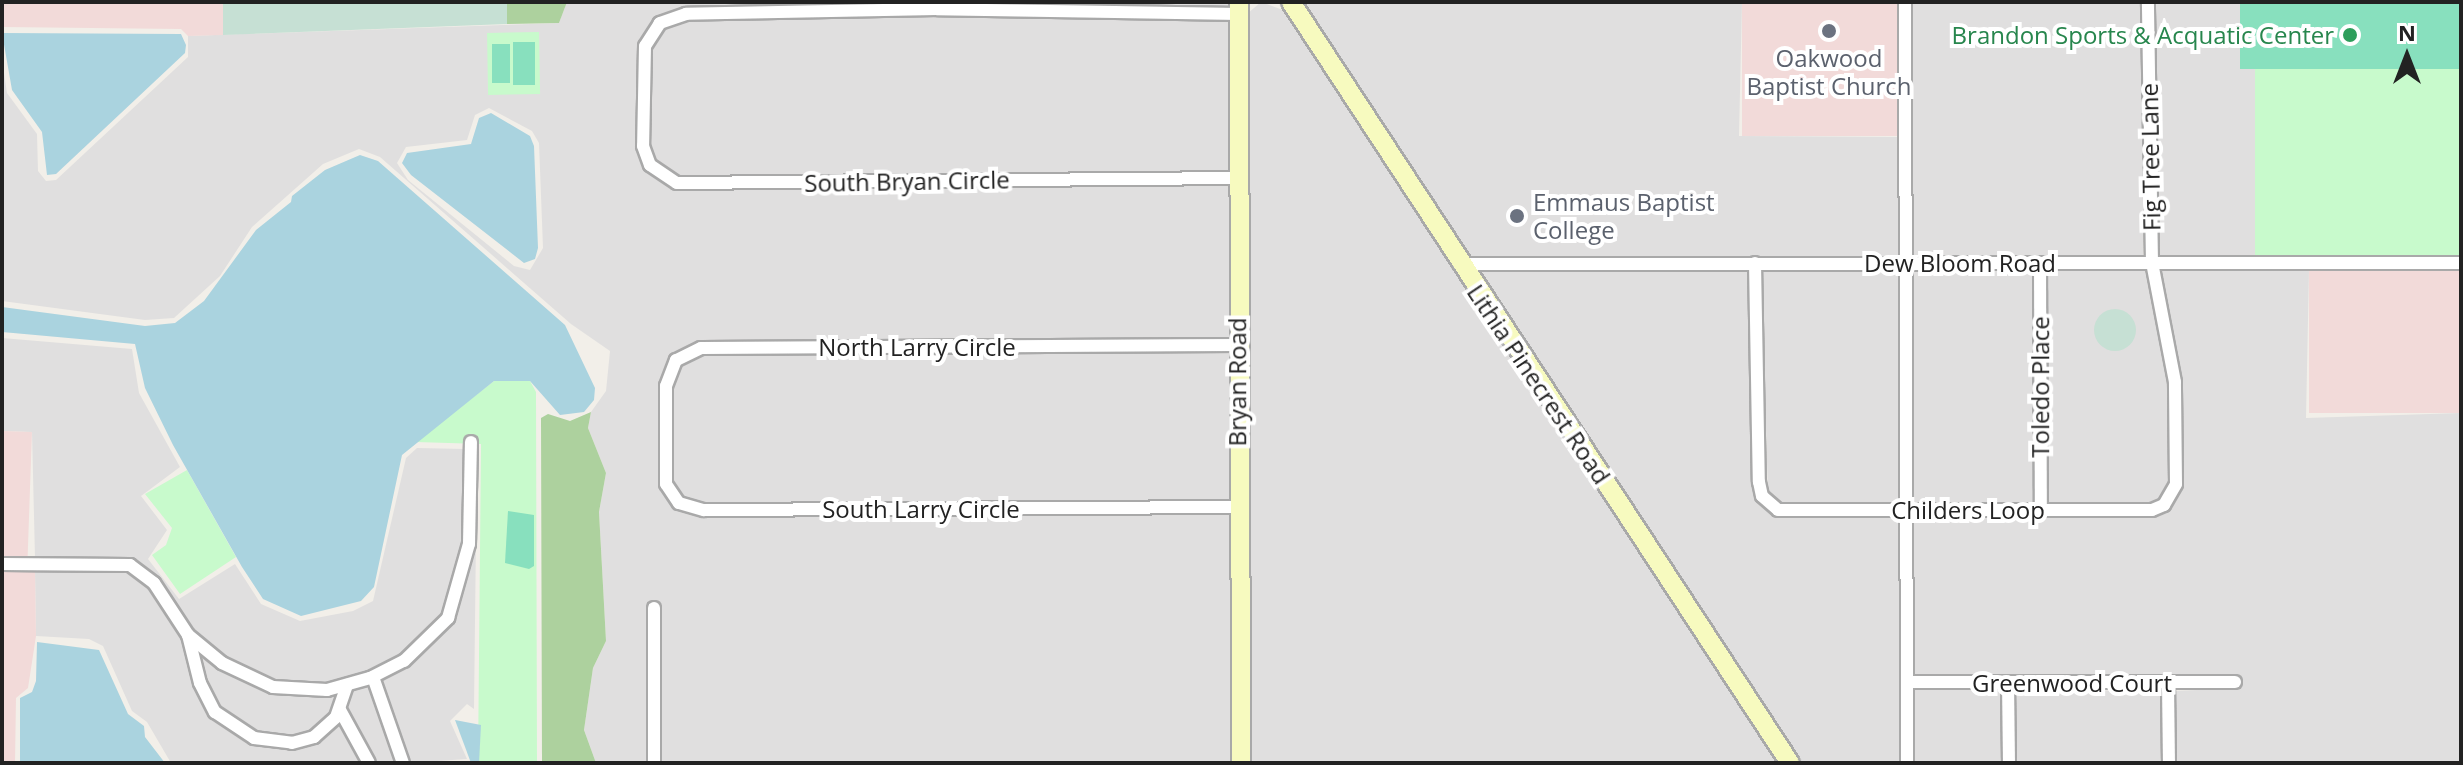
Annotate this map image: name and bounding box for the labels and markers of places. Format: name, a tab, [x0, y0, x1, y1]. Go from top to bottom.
place label: Brandon Sports & Acquatic Center	[1952, 21, 2334, 49]
marker: Oakwood Baptist Church	[1820, 22, 1838, 40]
marker: Brandon Sports & Acquatic Center	[2341, 26, 2359, 44]
place label: Oakwood Baptist Church	[1747, 44, 1911, 100]
place label: Emmaus Baptist College	[1533, 188, 1715, 244]
marker: Emmaus Baptist College	[1508, 207, 1526, 225]

